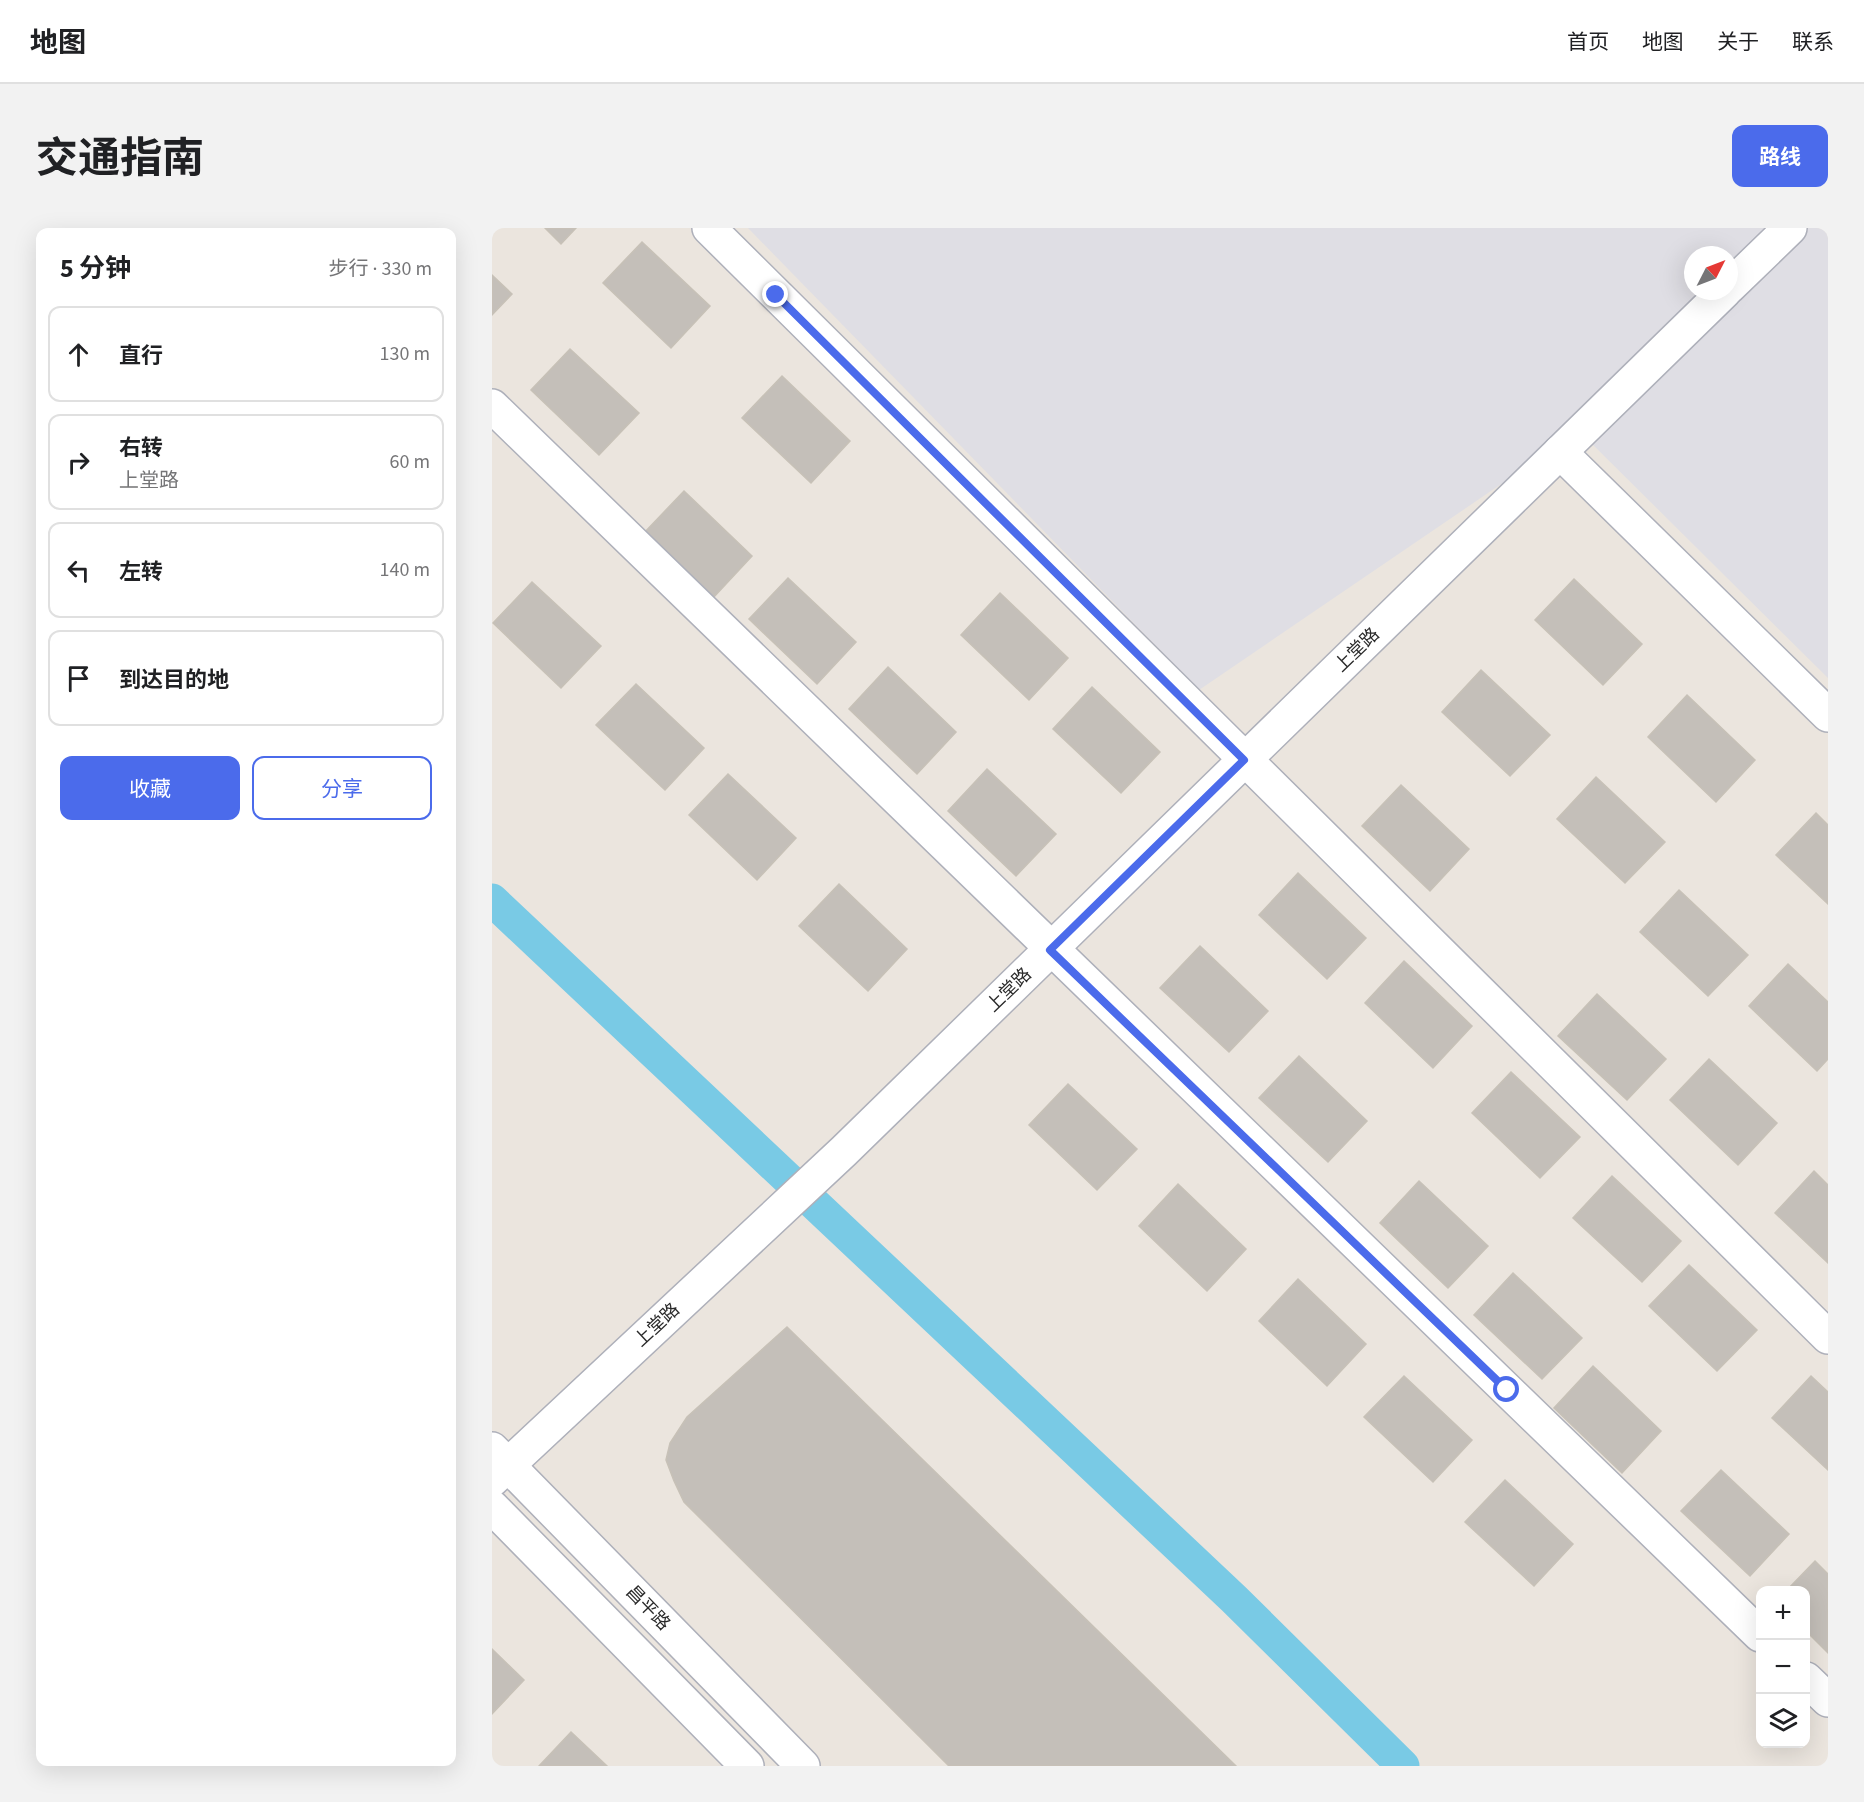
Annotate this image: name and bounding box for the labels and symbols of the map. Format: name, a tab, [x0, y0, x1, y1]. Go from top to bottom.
north arrow	[1684, 246, 1738, 300]
route end	[762, 281, 788, 307]
street label: 上堂路	[1329, 622, 1385, 678]
street label: 上堂路	[981, 962, 1037, 1018]
street label: 上堂路	[629, 1297, 685, 1353]
route start	[1493, 1376, 1519, 1402]
street label: 昌平路	[620, 1580, 676, 1636]

